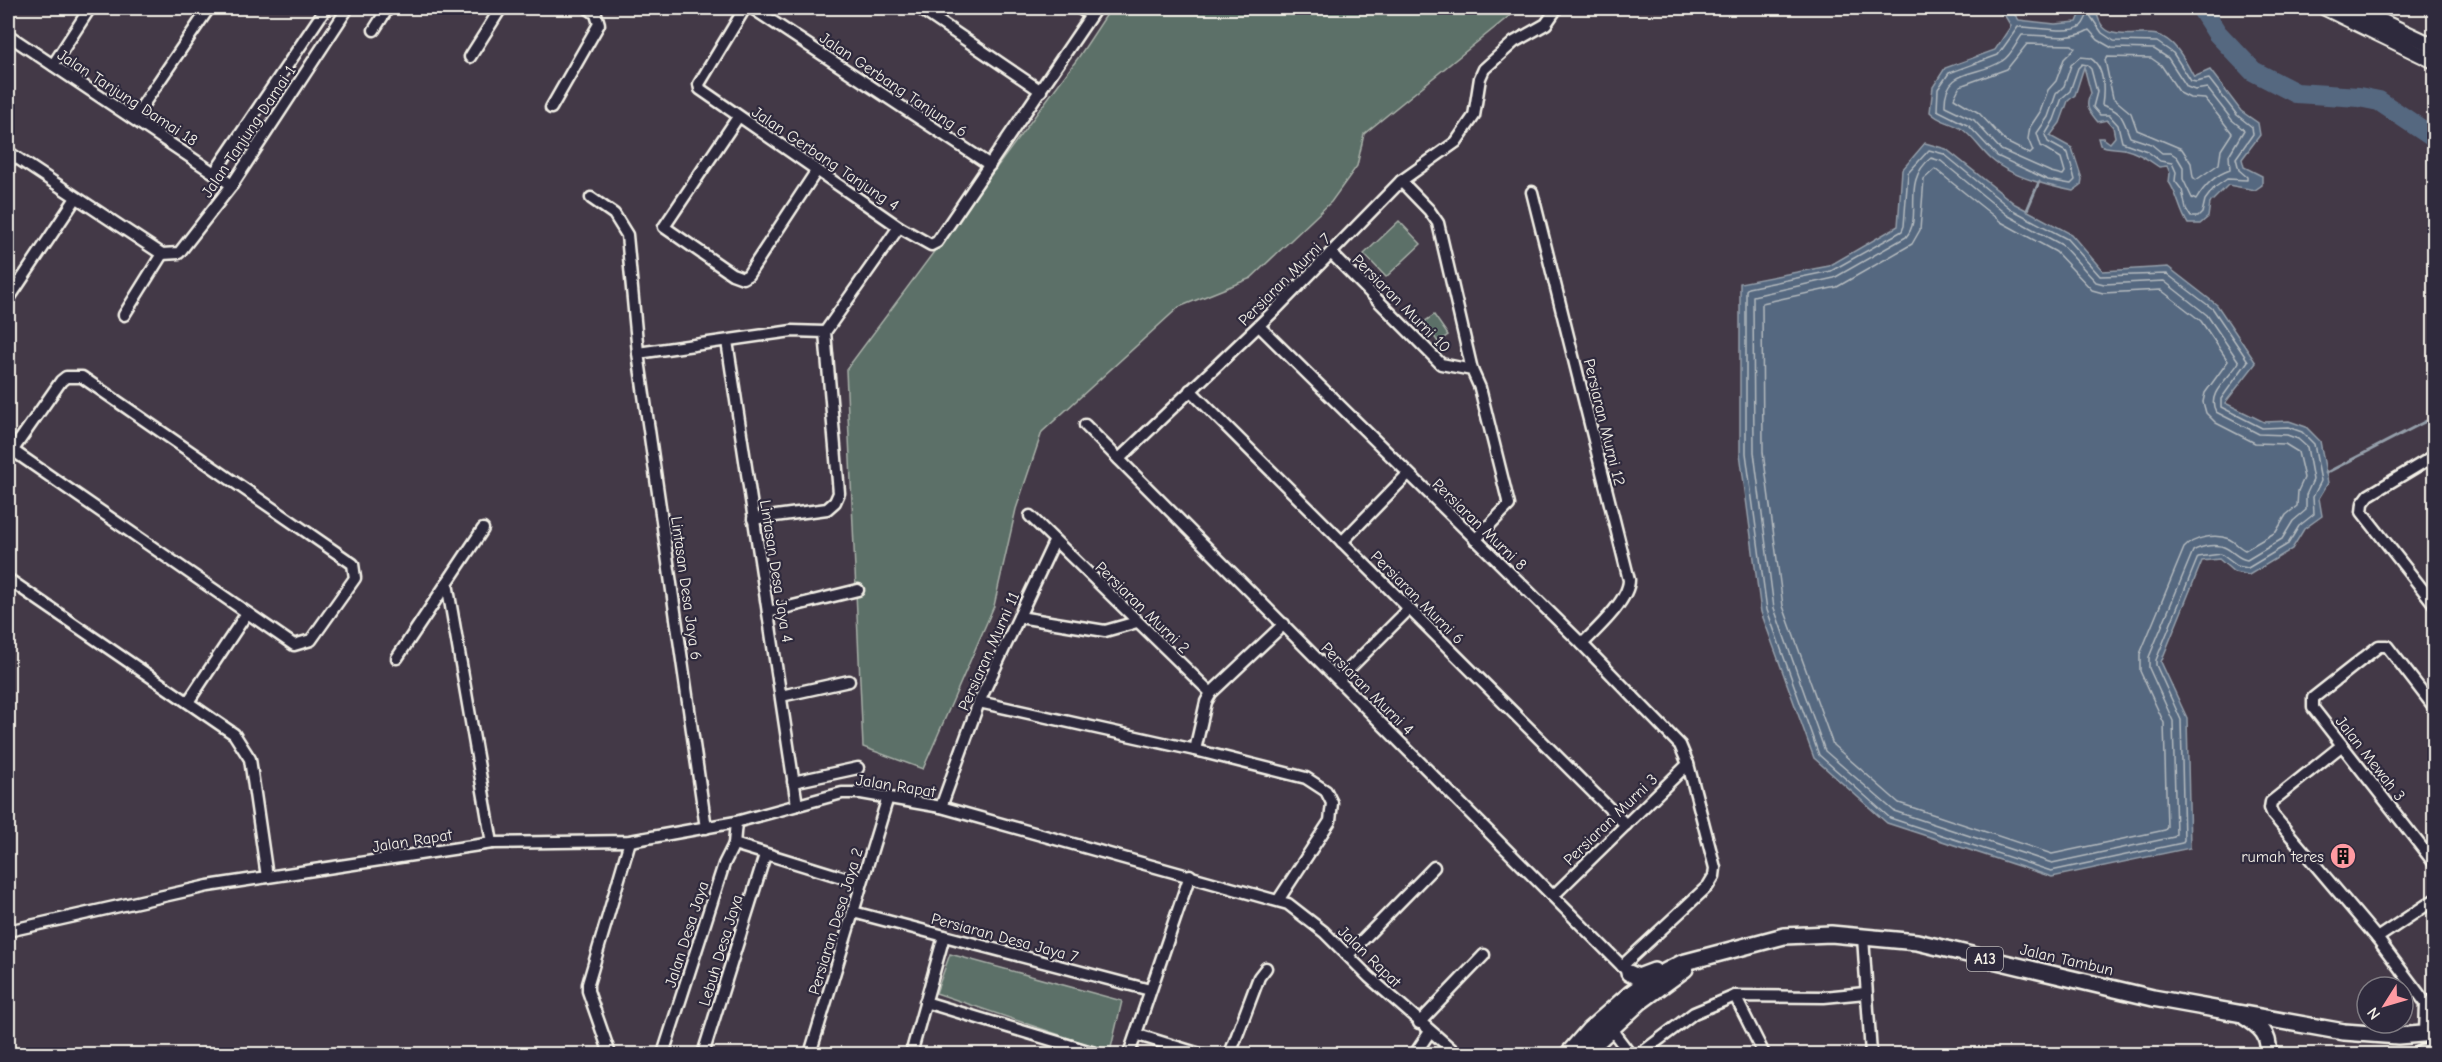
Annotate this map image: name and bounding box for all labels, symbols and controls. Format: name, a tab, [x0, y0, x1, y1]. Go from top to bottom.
street label: Jalan Gerbang Tanjung 6	[816, 29, 971, 141]
street label: Jalan Tanjung Damai 18	[54, 46, 201, 150]
street label: Jalan Tanjung Damai 1	[198, 62, 300, 201]
street label: Jalan Gerbang Tanjung 4	[749, 103, 902, 215]
street label: Persiaran Murni 7	[1235, 230, 1335, 330]
street label: Persiaran Murni 10	[1348, 251, 1454, 357]
street label: Persiaran Murni 12	[1580, 357, 1629, 488]
street label: Persiaran Murni 8	[1429, 475, 1530, 574]
street label: Lintasan Desa Jaya 4	[756, 499, 796, 644]
street label: Lintasan Desa Jaya 6	[667, 515, 705, 661]
street label: Persiaran Murni 6	[1367, 547, 1468, 648]
street label: Persiaran Murni 2	[1092, 558, 1193, 657]
street label: Persiaran Murni 11	[955, 589, 1023, 714]
street label: Persiaran Murni 4	[1317, 639, 1417, 739]
street label: Jalan Mewah 3	[2332, 713, 2409, 805]
street label: Persiaran Murni 3	[1560, 770, 1661, 869]
street label: Jalan Rapat	[855, 771, 937, 801]
street label: Jalan Rapat	[371, 826, 454, 856]
building icon: rumah teres	[2328, 841, 2358, 871]
street label: Persiaran Desa Jaya 2	[805, 846, 867, 997]
place label: rumah teres	[2241, 848, 2324, 866]
street label: Jalan Desa Jaya	[661, 879, 713, 990]
street label: Lebuh Desa Jaya	[695, 892, 746, 1008]
street label: Persiaran Desa Jaya 7	[929, 910, 1081, 966]
street label: Jalan Rapat	[1334, 922, 1405, 991]
street label: Jalan Tambun	[2018, 940, 2115, 979]
road number: A13	[1967, 947, 2003, 971]
north arrow	[2355, 975, 2415, 1035]
text: N	[2363, 1004, 2384, 1023]

